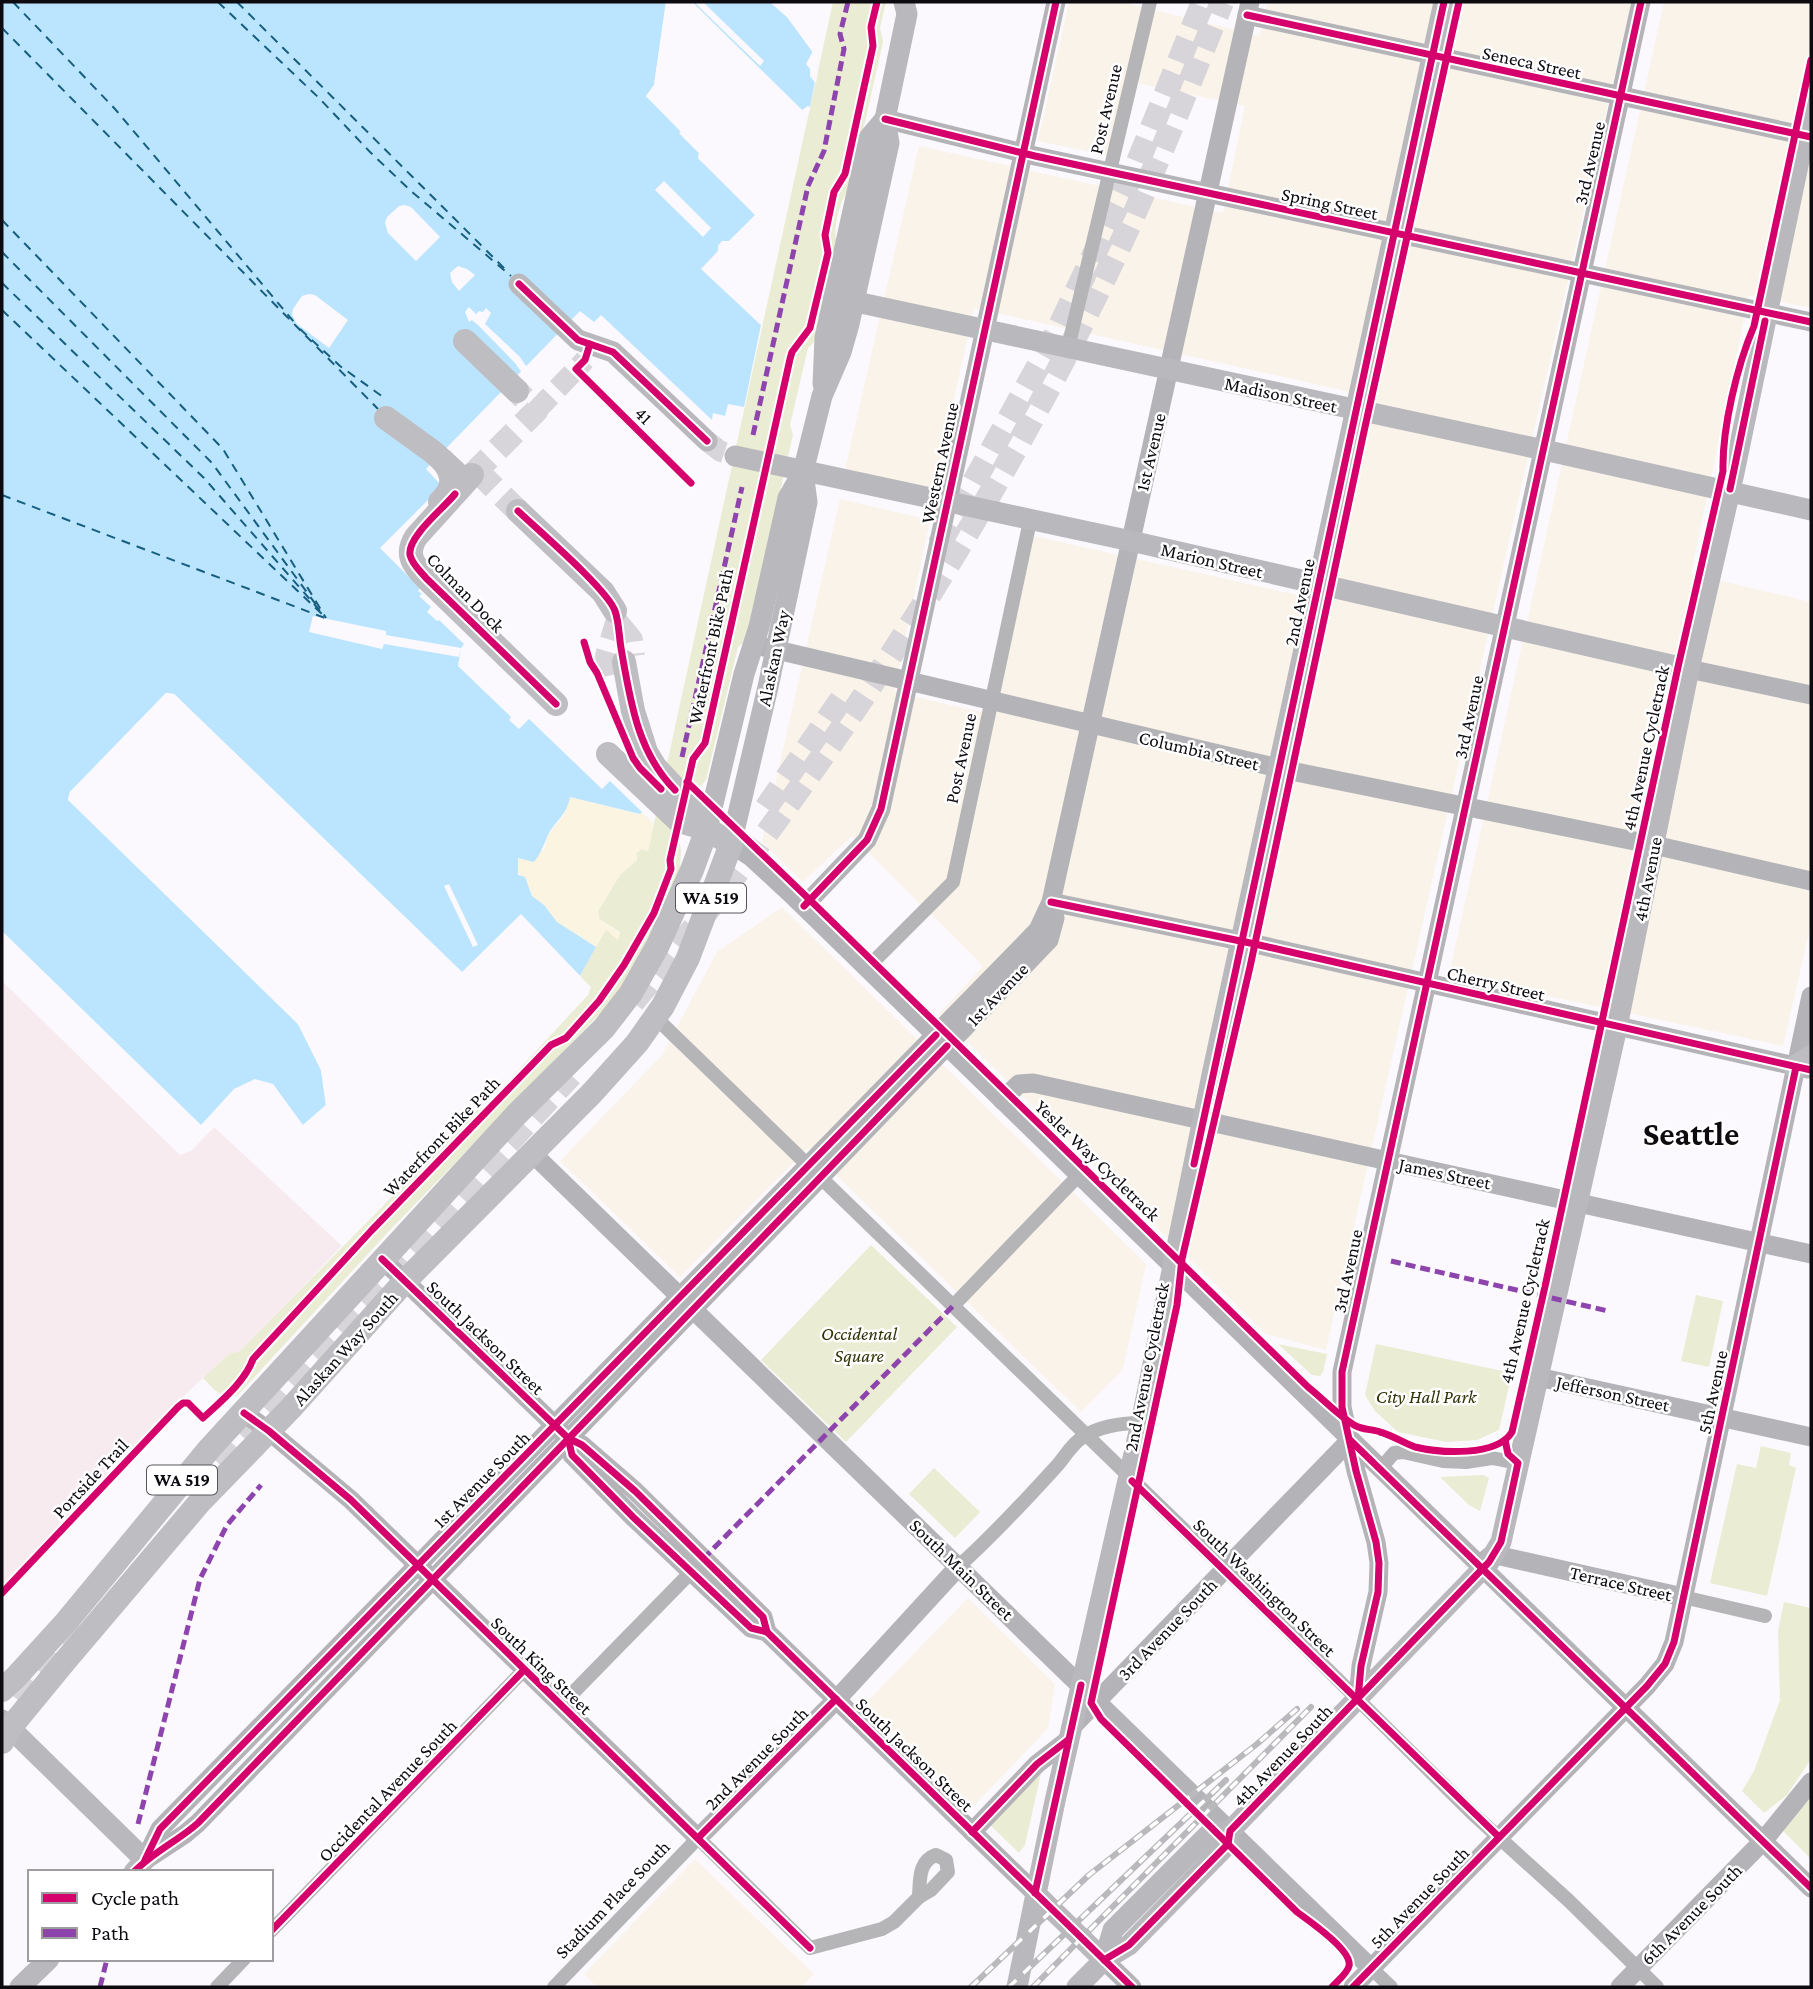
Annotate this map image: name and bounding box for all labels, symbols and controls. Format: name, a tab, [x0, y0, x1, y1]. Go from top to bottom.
street label: Seneca Street	[1481, 42, 1584, 83]
street label: Post Avenue	[1085, 62, 1126, 156]
street label: 3rd Avenue	[1570, 119, 1609, 207]
street label: Spring Street	[1280, 183, 1381, 224]
street label: Madison Street	[1223, 372, 1340, 417]
street label: Western Avenue	[916, 401, 963, 526]
street label: 41	[631, 402, 657, 428]
street label: 1st Avenue	[1131, 411, 1170, 493]
street label: Marion Street	[1159, 539, 1266, 583]
street label: Colman Dock	[423, 548, 509, 637]
street label: 2nd Avenue	[1280, 556, 1319, 648]
street label: Waterfront Bike Path	[684, 566, 737, 726]
street label: Alaskan Way	[753, 608, 794, 708]
street label: 4th Avenue Cycletrack	[1618, 663, 1673, 833]
street label: 3rd Avenue	[1449, 673, 1488, 761]
street label: Post Avenue	[941, 711, 980, 805]
street label: Columbia Street	[1137, 726, 1262, 775]
street label: 4th Avenue	[1629, 835, 1666, 923]
road number: WA 519	[676, 884, 746, 912]
street label: 1st Avenue	[962, 958, 1033, 1030]
street label: Cherry Street	[1445, 962, 1548, 1005]
street label: Waterfront Bike Path	[379, 1072, 504, 1201]
street label: Yesler Way Cycletrack	[1031, 1095, 1165, 1226]
district label: Seattle	[1643, 1115, 1739, 1152]
street label: James Street	[1395, 1153, 1494, 1194]
street label: 4th Avenue Cycletrack	[1495, 1216, 1554, 1386]
street label: 3rd Avenue	[1328, 1227, 1367, 1315]
street label: South Jackson Street	[423, 1276, 549, 1399]
street label: 2nd Avenue Cycletrack	[1120, 1280, 1173, 1453]
street label: Alaskan Way South	[289, 1287, 402, 1410]
park label: Occidental Square	[821, 1323, 897, 1366]
street label: 5th Avenue	[1693, 1348, 1732, 1436]
street label: Jefferson Street	[1552, 1371, 1672, 1416]
park label: City Hall Park	[1376, 1386, 1477, 1407]
street label: 1st Avenue South	[429, 1427, 534, 1532]
street label: Portside Trail	[48, 1434, 133, 1523]
road number: WA 519	[147, 1465, 217, 1494]
street label: South Main Street	[905, 1514, 1018, 1625]
street label: South Washington Street	[1189, 1514, 1341, 1661]
street label: Terrace Street	[1568, 1562, 1675, 1606]
street label: 3rd Avenue South	[1113, 1574, 1221, 1685]
street label: South King Street	[487, 1612, 597, 1719]
street label: South Jackson Street	[852, 1693, 978, 1816]
street label: 4th Avenue South	[1228, 1700, 1337, 1811]
street label: 2nd Avenue South	[700, 1702, 812, 1814]
street label: Occidental Avenue South	[314, 1715, 461, 1866]
street label: Stadium Place South	[551, 1836, 674, 1963]
street label: 5th Avenue South	[1365, 1842, 1473, 1953]
street label: 6th Avenue South	[1637, 1860, 1746, 1969]
legend	[28, 1870, 273, 1961]
text: Cycle path	[91, 1886, 179, 1910]
text: Path	[91, 1921, 129, 1945]

